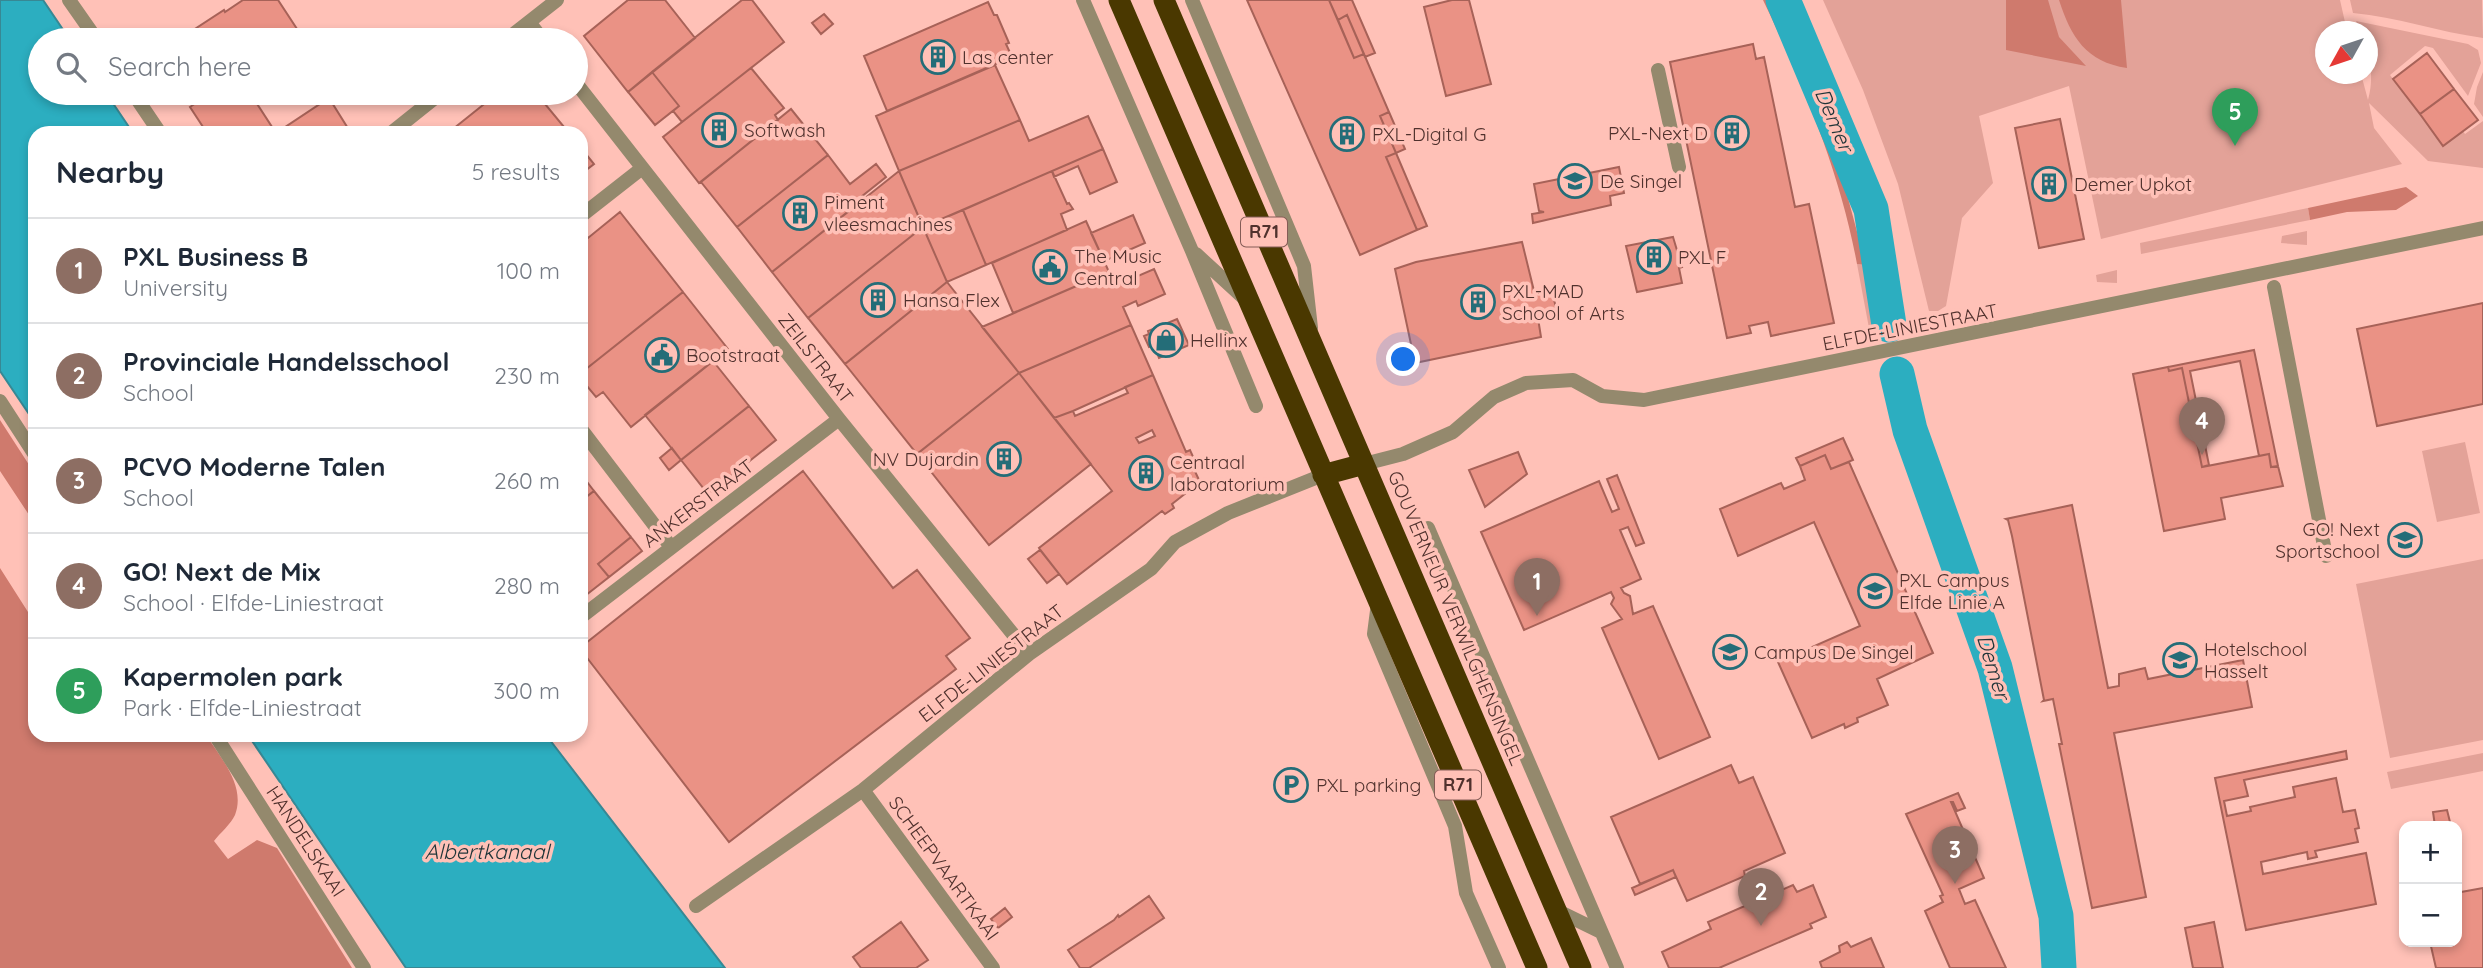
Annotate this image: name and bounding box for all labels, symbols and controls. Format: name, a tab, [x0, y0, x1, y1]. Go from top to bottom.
north arrow	[2315, 21, 2378, 84]
search box	[28, 28, 588, 105]
building icon: Las center	[919, 38, 957, 76]
place label: Las center	[962, 45, 1054, 69]
icon: search	[52, 48, 90, 86]
text: Search here	[108, 50, 252, 83]
water label: Demer	[1810, 84, 1861, 158]
pin: 5	[2212, 88, 2258, 146]
building icon: Softwash	[700, 111, 738, 149]
building icon: PXL-Next D	[1713, 114, 1751, 152]
building icon: PXL-Digital G	[1328, 115, 1366, 153]
place label: Softwash	[744, 118, 826, 142]
place label: PXL-Next D	[1608, 121, 1708, 145]
place label: PXL-Digital G	[1372, 122, 1486, 146]
text: Nearby	[56, 153, 164, 191]
text: 5 results	[472, 157, 560, 186]
school or university icon: De Singel	[1556, 162, 1594, 200]
building icon: Demer Upkot	[2030, 165, 2068, 203]
place label: De Singel	[1600, 169, 1682, 193]
place label: Demer Upkot	[2074, 172, 2192, 196]
place label: Piment vleesmachines	[824, 190, 953, 236]
building icon: Piment vleesmachines	[781, 194, 819, 232]
road number: R71	[1241, 218, 1287, 246]
building icon: PXL F	[1635, 238, 1673, 276]
text: PXL Business B	[123, 240, 308, 273]
place label: The Music Central	[1074, 244, 1162, 290]
place label: PXL F	[1678, 245, 1727, 269]
public building icon: The Music Central	[1031, 248, 1069, 286]
text: 1	[75, 256, 83, 285]
text: 100 m	[497, 256, 560, 285]
text: University	[123, 273, 228, 302]
place label: PXL-MAD School of Arts	[1502, 279, 1625, 325]
building icon: Hansa Flex	[859, 281, 897, 319]
building icon: PXL-MAD School of Arts	[1459, 283, 1497, 321]
place label: Hansa Flex	[903, 288, 1000, 312]
street label: ELFDE-LINIESTRAAT	[1820, 298, 2000, 356]
street label: ZEILSTRAAT	[773, 308, 859, 408]
shop icon: Hellinx	[1147, 321, 1185, 359]
place label: Hellinx	[1190, 328, 1247, 352]
public building icon: Bootstraat	[643, 336, 681, 374]
your location	[1386, 342, 1420, 376]
place label: Bootstraat	[686, 343, 780, 367]
text: Provinciale Handelsschool	[123, 345, 450, 378]
text: 2	[72, 361, 86, 390]
text: 230 m	[494, 361, 560, 390]
text: School	[123, 378, 194, 407]
pin: 4	[2179, 397, 2225, 455]
building icon: NV Dujardin	[985, 440, 1023, 478]
place label: NV Dujardin	[873, 447, 979, 471]
text: PCVO Moderne Talen	[123, 450, 386, 483]
place label: Centraal laboratorium	[1170, 450, 1285, 496]
street label: ANKERSTRAAT	[638, 454, 758, 552]
building icon: Centraal laboratorium	[1127, 454, 1165, 492]
text: 3	[73, 466, 85, 495]
text: 260 m	[494, 466, 560, 495]
street label: GOUVERNEUR VERWILGHENSINGEL	[1383, 467, 1529, 769]
text: School	[123, 483, 194, 512]
place label: GO! Next Sportschool	[2275, 517, 2380, 563]
school or university icon: GO! Next Sportschool	[2386, 521, 2424, 559]
text: GO! Next de Mix	[123, 555, 320, 588]
pin: 1	[1514, 558, 1560, 616]
place label: PXL Campus Elfde Linie A	[1899, 568, 2009, 614]
text: 4	[72, 571, 86, 600]
text: 280 m	[494, 571, 560, 600]
school or university icon: PXL Campus Elfde Linie A	[1856, 572, 1894, 610]
text: School · Elfde-Liniestraat	[123, 588, 384, 617]
street label: ELFDE-LINIESTRAAT	[914, 599, 1068, 727]
water label: Demer	[1972, 631, 2017, 705]
school or university icon: Campus De Singel	[1711, 633, 1749, 671]
place label: Hotelschool Hasselt	[2204, 637, 2307, 683]
place label: Campus De Singel	[1754, 640, 1914, 664]
school or university icon: Hotelschool Hasselt	[2161, 641, 2199, 679]
text: Kapermolen park	[123, 660, 343, 693]
text: 5	[72, 676, 86, 705]
text: 300 m	[493, 676, 560, 705]
text: Park · Elfde-Liniestraat	[123, 693, 362, 722]
parking icon: PXL parking	[1272, 766, 1310, 804]
road number: R71	[1435, 770, 1481, 800]
place label: PXL parking	[1316, 773, 1421, 797]
street label: HANDELSKAAI	[261, 781, 351, 901]
street label: SCHEEPVAARTKAAI	[884, 791, 1004, 945]
map controls	[2399, 821, 2462, 947]
button: +	[2399, 821, 2462, 884]
pin: 3	[1932, 826, 1978, 884]
water label: Albertkanaal	[425, 838, 552, 864]
pin: 2	[1738, 868, 1784, 926]
button: −	[2399, 884, 2462, 947]

